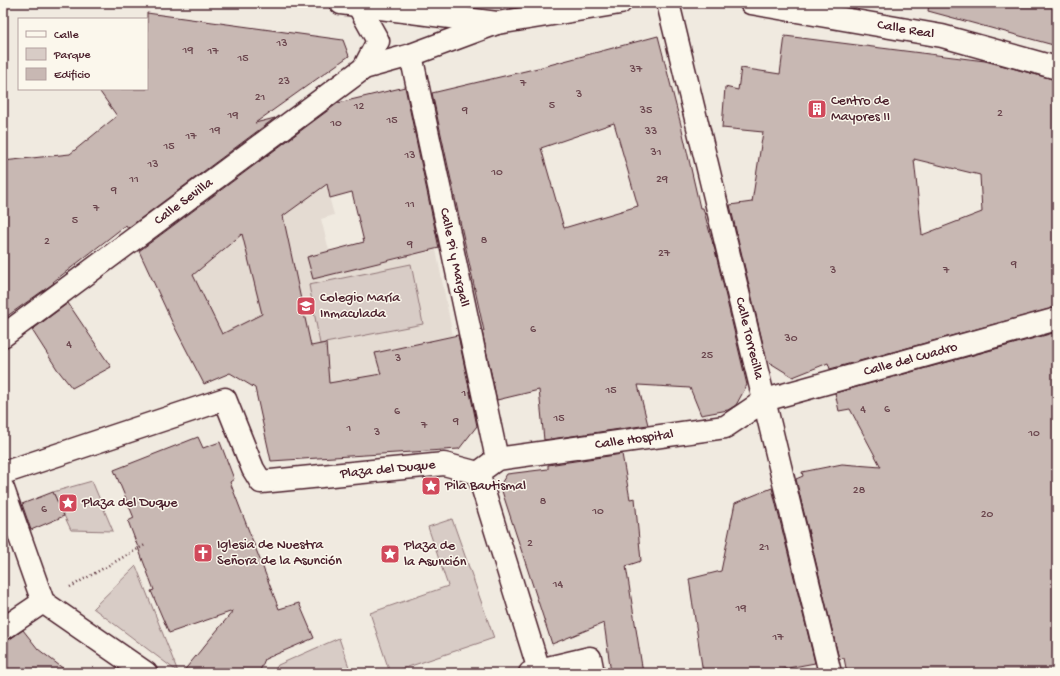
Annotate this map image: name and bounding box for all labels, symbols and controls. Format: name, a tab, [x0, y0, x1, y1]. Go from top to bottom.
street label: Calle Real	[876, 16, 936, 43]
legend	[18, 18, 148, 90]
text: Calle	[54, 29, 79, 43]
house number: 13	[275, 37, 288, 51]
house number: 19	[182, 44, 193, 58]
house number: 17	[206, 45, 219, 59]
text: Parque	[53, 49, 91, 63]
house number: 15	[236, 52, 249, 66]
house number: 37	[629, 63, 643, 77]
text: Edificio	[54, 69, 90, 83]
house number: 23	[278, 75, 290, 89]
house number: 7	[519, 77, 527, 91]
house number: 3	[575, 88, 582, 102]
house number: 21	[255, 91, 266, 105]
place label: Centro de Mayores II	[831, 93, 890, 126]
building icon: Centro de Mayores II	[806, 98, 828, 120]
house number: 5	[549, 99, 555, 113]
house number: 12	[353, 100, 364, 114]
house number: 9	[461, 104, 468, 118]
house number: 35	[639, 104, 652, 118]
house number: 2	[997, 107, 1003, 121]
house number: 19	[227, 109, 238, 123]
house number: 15	[385, 114, 398, 128]
house number: 10	[329, 117, 342, 131]
house number: 19	[209, 124, 220, 138]
house number: 33	[644, 125, 657, 139]
house number: 17	[184, 130, 197, 144]
house number: 15	[162, 140, 175, 154]
house number: 31	[649, 146, 662, 160]
house number: 13	[403, 149, 416, 163]
house number: 13	[146, 158, 159, 172]
house number: 10	[490, 166, 503, 180]
house number: 11	[128, 173, 139, 187]
house number: 29	[656, 173, 668, 187]
street label: Calle Sevilla	[151, 174, 217, 229]
house number: 9	[110, 184, 117, 198]
house number: 11	[404, 198, 415, 212]
house number: 7	[92, 202, 100, 216]
street label: Calle Pi y Margall	[435, 206, 473, 309]
house number: 5	[72, 214, 78, 228]
house number: 8	[481, 234, 488, 248]
house number: 2	[44, 235, 50, 249]
house number: 9	[406, 238, 413, 252]
house number: 27	[658, 247, 671, 261]
house number: 9	[1010, 258, 1017, 272]
house number: 3	[829, 264, 836, 278]
house number: 7	[942, 264, 950, 278]
place label: Colegio María Inmaculada	[320, 290, 401, 323]
school or university icon: Colegio María Inmaculada	[295, 295, 317, 317]
street label: Calle Torrecilla	[731, 296, 767, 382]
house number: 6	[530, 323, 537, 337]
house number: 30	[783, 332, 798, 346]
house number: 4	[66, 338, 72, 352]
street label: Calle del Cuadro	[862, 339, 959, 381]
house number: 25	[701, 349, 713, 363]
house number: 3	[394, 352, 401, 366]
house number: 15	[604, 384, 617, 398]
house number: 1	[461, 387, 467, 401]
house number: 4	[860, 403, 866, 417]
house number: 6	[884, 403, 891, 417]
house number: 6	[394, 405, 401, 419]
house number: 15	[552, 412, 565, 426]
house number: 9	[452, 415, 459, 429]
house number: 7	[420, 419, 428, 433]
house number: 1	[346, 422, 352, 436]
house number: 3	[373, 426, 380, 440]
street label: Calle Hospital	[594, 426, 675, 454]
house number: 10	[1027, 427, 1040, 441]
street label: Plaza del Duque	[338, 456, 437, 483]
place icon: Pila Bautismal	[420, 475, 442, 497]
place label: Pila Bautismal	[444, 478, 526, 495]
house number: 28	[853, 484, 866, 498]
place icon: Plaza del Duque	[57, 492, 79, 514]
place label: Plaza del Duque	[81, 495, 178, 512]
house number: 8	[540, 495, 547, 509]
house number: 6	[41, 503, 48, 517]
house number: 10	[591, 505, 604, 519]
house number: 20	[981, 508, 994, 522]
place label: Iglesia de Nuestra Señora de la Asunción	[217, 537, 342, 570]
house number: 2	[527, 537, 533, 551]
place label: Plaza de la Asunción	[403, 538, 467, 571]
house number: 21	[759, 541, 770, 555]
church icon: Iglesia de Nuestra Señora de la Asunción	[192, 542, 214, 564]
place icon: Plaza de la Asunción	[379, 543, 401, 565]
house number: 14	[552, 578, 564, 592]
house number: 19	[735, 602, 746, 616]
house number: 17	[771, 631, 784, 645]

